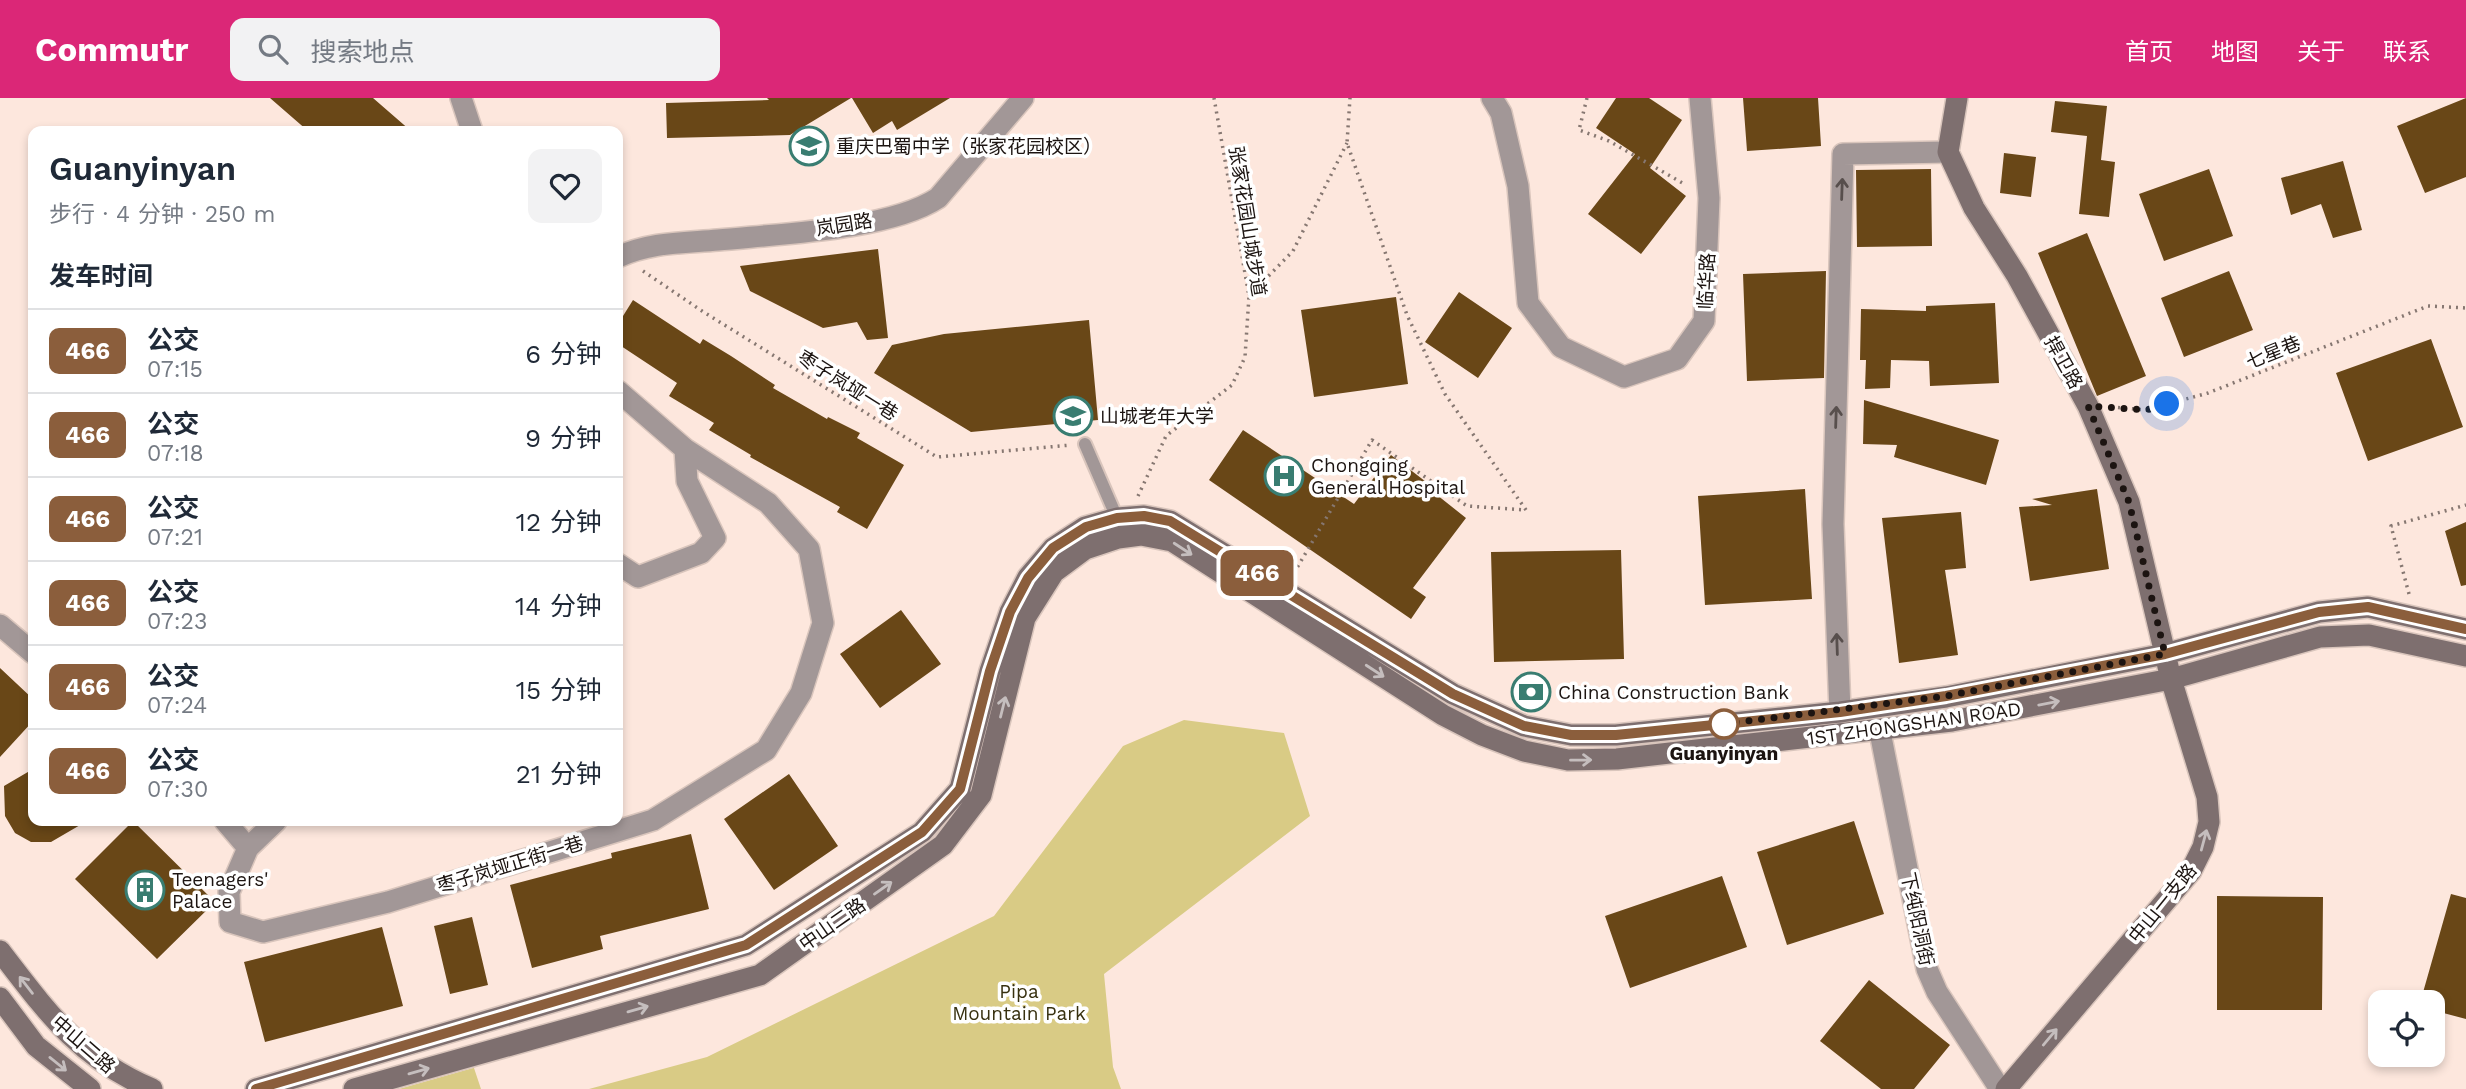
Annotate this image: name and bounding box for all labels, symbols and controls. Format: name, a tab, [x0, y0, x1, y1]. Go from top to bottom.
search box	[230, 18, 720, 81]
text: Commutr	[35, 30, 188, 69]
icon: search	[254, 30, 292, 68]
text: 搜索地点	[310, 37, 414, 67]
text: 首页	[2125, 38, 2173, 66]
text: 地图	[2211, 38, 2259, 66]
text: 关于	[2297, 38, 2345, 66]
text: 联系	[2383, 38, 2431, 66]
school or university icon: 重庆巴蜀中学（张家花园校区）	[788, 125, 830, 167]
place label: 重庆巴蜀中学（张家花园校区）	[836, 135, 1102, 158]
street label: 张家花园山城步道	[1224, 144, 1271, 298]
text: Guanyinyan	[49, 149, 236, 188]
button: heart	[528, 149, 602, 223]
one-way arrow	[1835, 178, 1849, 201]
text: 步行 · 4 分钟 · 250 m	[49, 201, 276, 228]
street label: 岚园路	[814, 209, 874, 240]
street label: 临华路	[1694, 252, 1719, 310]
text: 发车时间	[49, 261, 153, 291]
text: 公交	[147, 325, 199, 355]
street label: 七星巷	[2242, 331, 2304, 374]
street label: 捍卫路	[2040, 332, 2087, 393]
text: 466	[65, 337, 110, 365]
text: 6 分钟	[525, 339, 602, 369]
street label: 枣子岚垭一巷	[793, 345, 902, 425]
text: 07:15	[147, 356, 203, 383]
your location	[2149, 386, 2184, 421]
school or university icon: 山城老年大学	[1052, 395, 1094, 437]
place label: 山城老年大学	[1100, 405, 1214, 428]
one-way arrow	[1829, 405, 1842, 428]
text: 公交	[147, 409, 199, 439]
text: 466	[65, 421, 110, 449]
text: 9 分钟	[525, 423, 602, 453]
text: 07:18	[147, 440, 204, 467]
place label: Chongqing General Hospital	[1311, 454, 1465, 499]
hospital icon: Chongqing General Hospital	[1263, 455, 1305, 497]
text: 公交	[147, 493, 199, 523]
text: 466	[65, 505, 110, 533]
text: 12 分钟	[516, 507, 602, 537]
text: 07:21	[147, 524, 203, 551]
one-way arrow	[1173, 541, 1192, 556]
line badge: 466	[1217, 550, 1297, 596]
text: 466	[1234, 559, 1280, 587]
text: 公交	[147, 577, 199, 607]
text: 466	[65, 589, 110, 617]
text: 14 分钟	[515, 591, 602, 621]
text: 07:23	[147, 608, 207, 635]
one-way arrow	[1831, 633, 1844, 656]
text: 公交	[147, 661, 199, 691]
one-way arrow	[1364, 665, 1384, 679]
bank icon: China Construction Bank	[1510, 671, 1552, 713]
text: 466	[65, 673, 110, 701]
text: 15 分钟	[516, 675, 602, 705]
place label: China Construction Bank	[1558, 681, 1789, 704]
text: 07:24	[147, 692, 207, 719]
one-way arrow	[2037, 695, 2060, 709]
one-way arrow	[997, 696, 1010, 719]
street label: 1ST ZHONGSHAN ROAD	[1806, 697, 2023, 750]
marker: Guanyinyan	[1709, 709, 1739, 739]
place label: Guanyinyan	[1670, 742, 1778, 765]
text: 公交	[147, 745, 199, 775]
one-way arrow	[1569, 753, 1592, 767]
text: 466	[65, 757, 110, 785]
text: 21 分钟	[516, 759, 602, 789]
text: 07:30	[147, 776, 208, 803]
one-way arrow	[2198, 829, 2211, 851]
street label: 枣子岚垭正街一巷	[434, 831, 586, 898]
street label: 中山一支路	[2124, 859, 2201, 947]
place label: Teenagers' Palace	[172, 868, 269, 913]
building icon: Teenagers' Palace	[124, 869, 166, 911]
street label: 下纯阳洞街	[1896, 870, 1939, 968]
one-way arrow	[873, 881, 892, 895]
street label: 中山二路	[795, 893, 870, 956]
one-way arrow	[19, 976, 34, 994]
park label: Pipa Mountain Park	[952, 980, 1086, 1025]
map controls	[2368, 990, 2445, 1067]
button: locate	[2368, 990, 2445, 1067]
one-way arrow	[627, 1002, 649, 1015]
street label: 中山二路	[47, 1011, 120, 1078]
one-way arrow	[2042, 1028, 2058, 1046]
one-way arrow	[49, 1056, 67, 1072]
one-way arrow	[408, 1063, 430, 1076]

